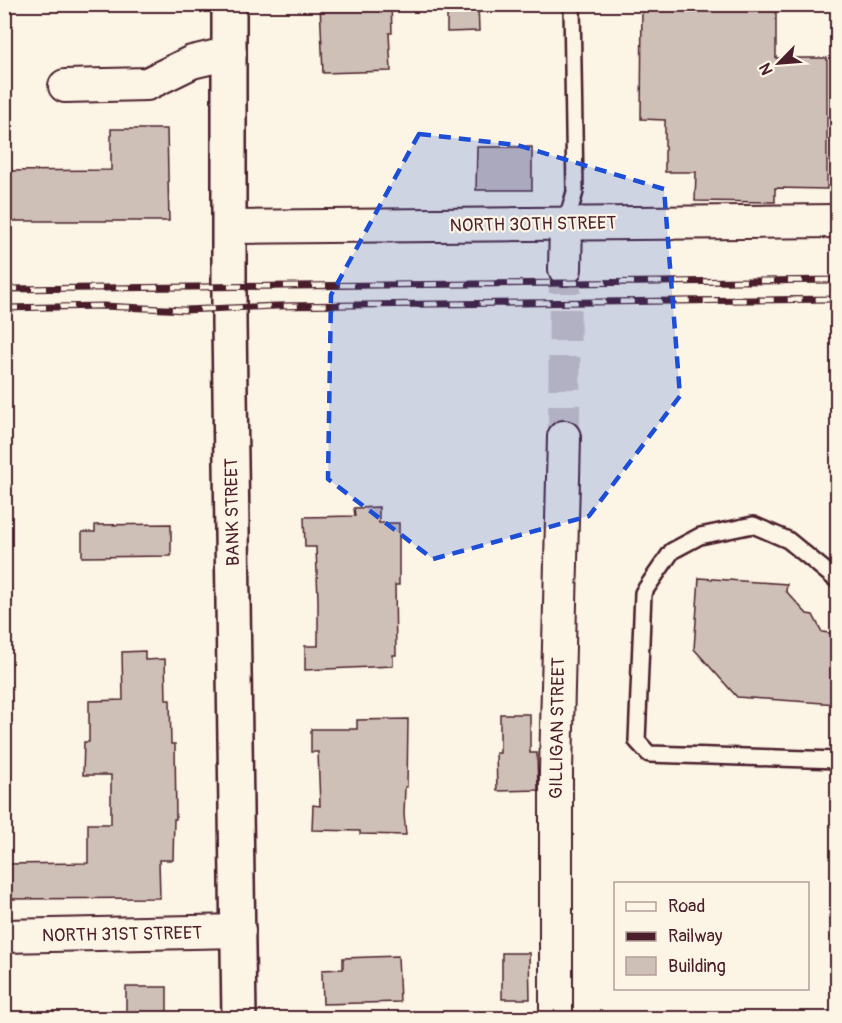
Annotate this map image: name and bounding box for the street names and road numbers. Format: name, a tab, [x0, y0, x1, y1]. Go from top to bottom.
street label: NORTH 30TH STREET	[450, 212, 616, 237]
street label: BANK STREET	[220, 458, 245, 566]
street label: GILLIGAN STREET	[545, 657, 570, 799]
street label: NORTH 31ST STREET	[42, 922, 202, 947]

